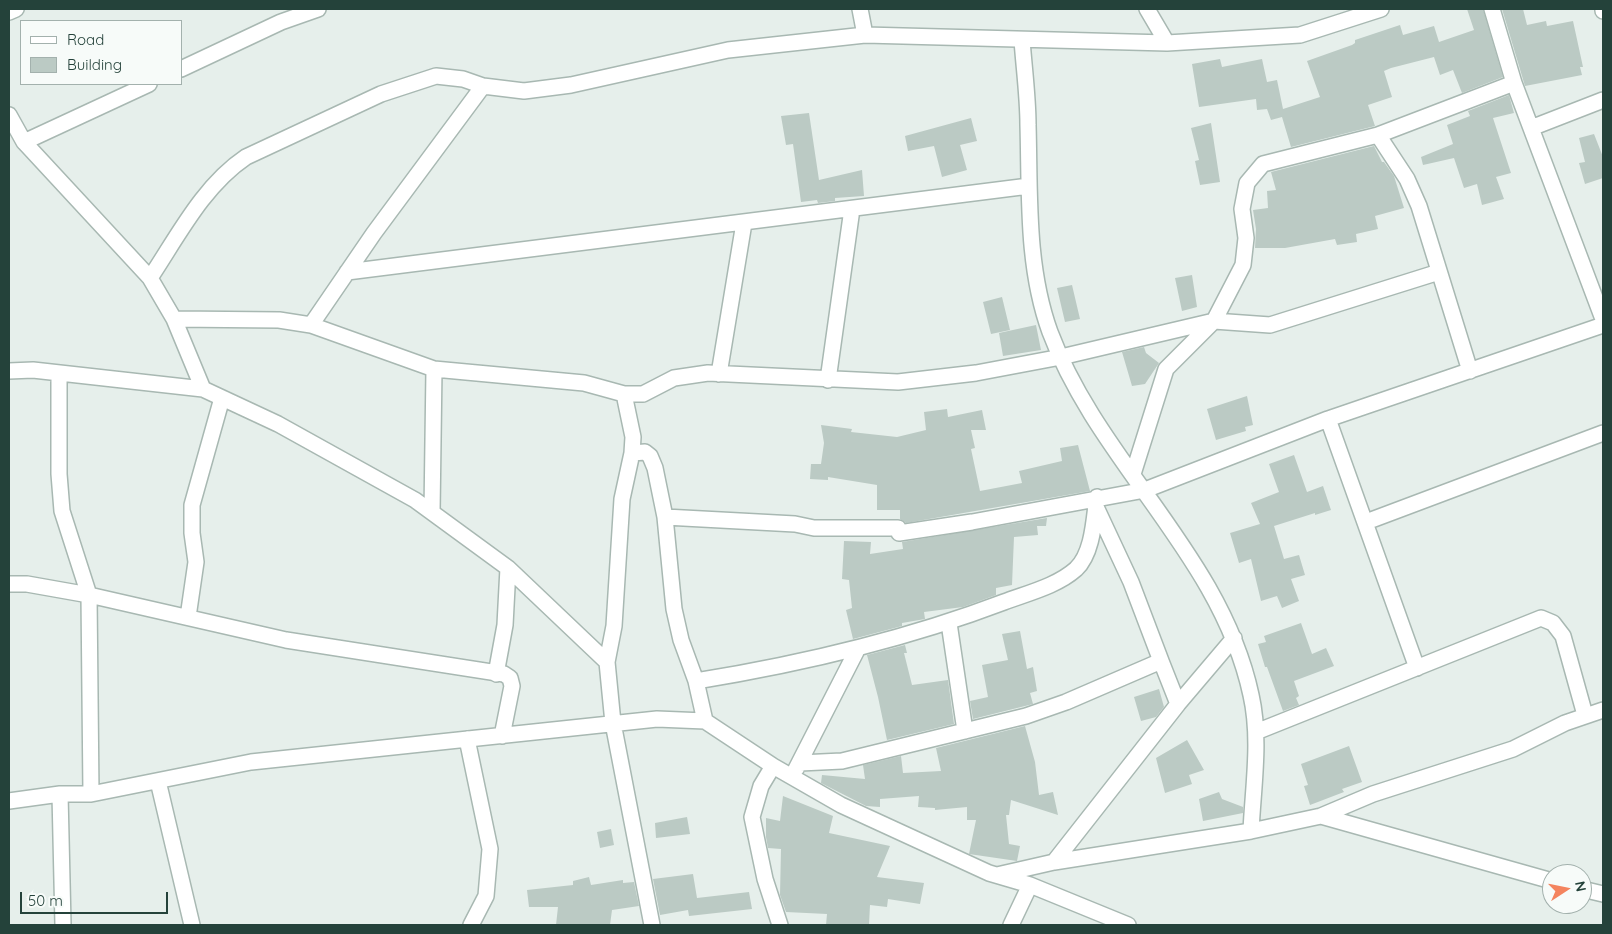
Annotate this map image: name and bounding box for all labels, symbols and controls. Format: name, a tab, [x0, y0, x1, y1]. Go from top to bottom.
legend	[20, 20, 182, 85]
text: Road	[67, 30, 104, 49]
text: Building	[67, 55, 122, 74]
north arrow	[1542, 864, 1592, 914]
text: N	[1571, 880, 1591, 893]
scale bar	[22, 882, 170, 914]
text: 50 m	[28, 891, 63, 910]

